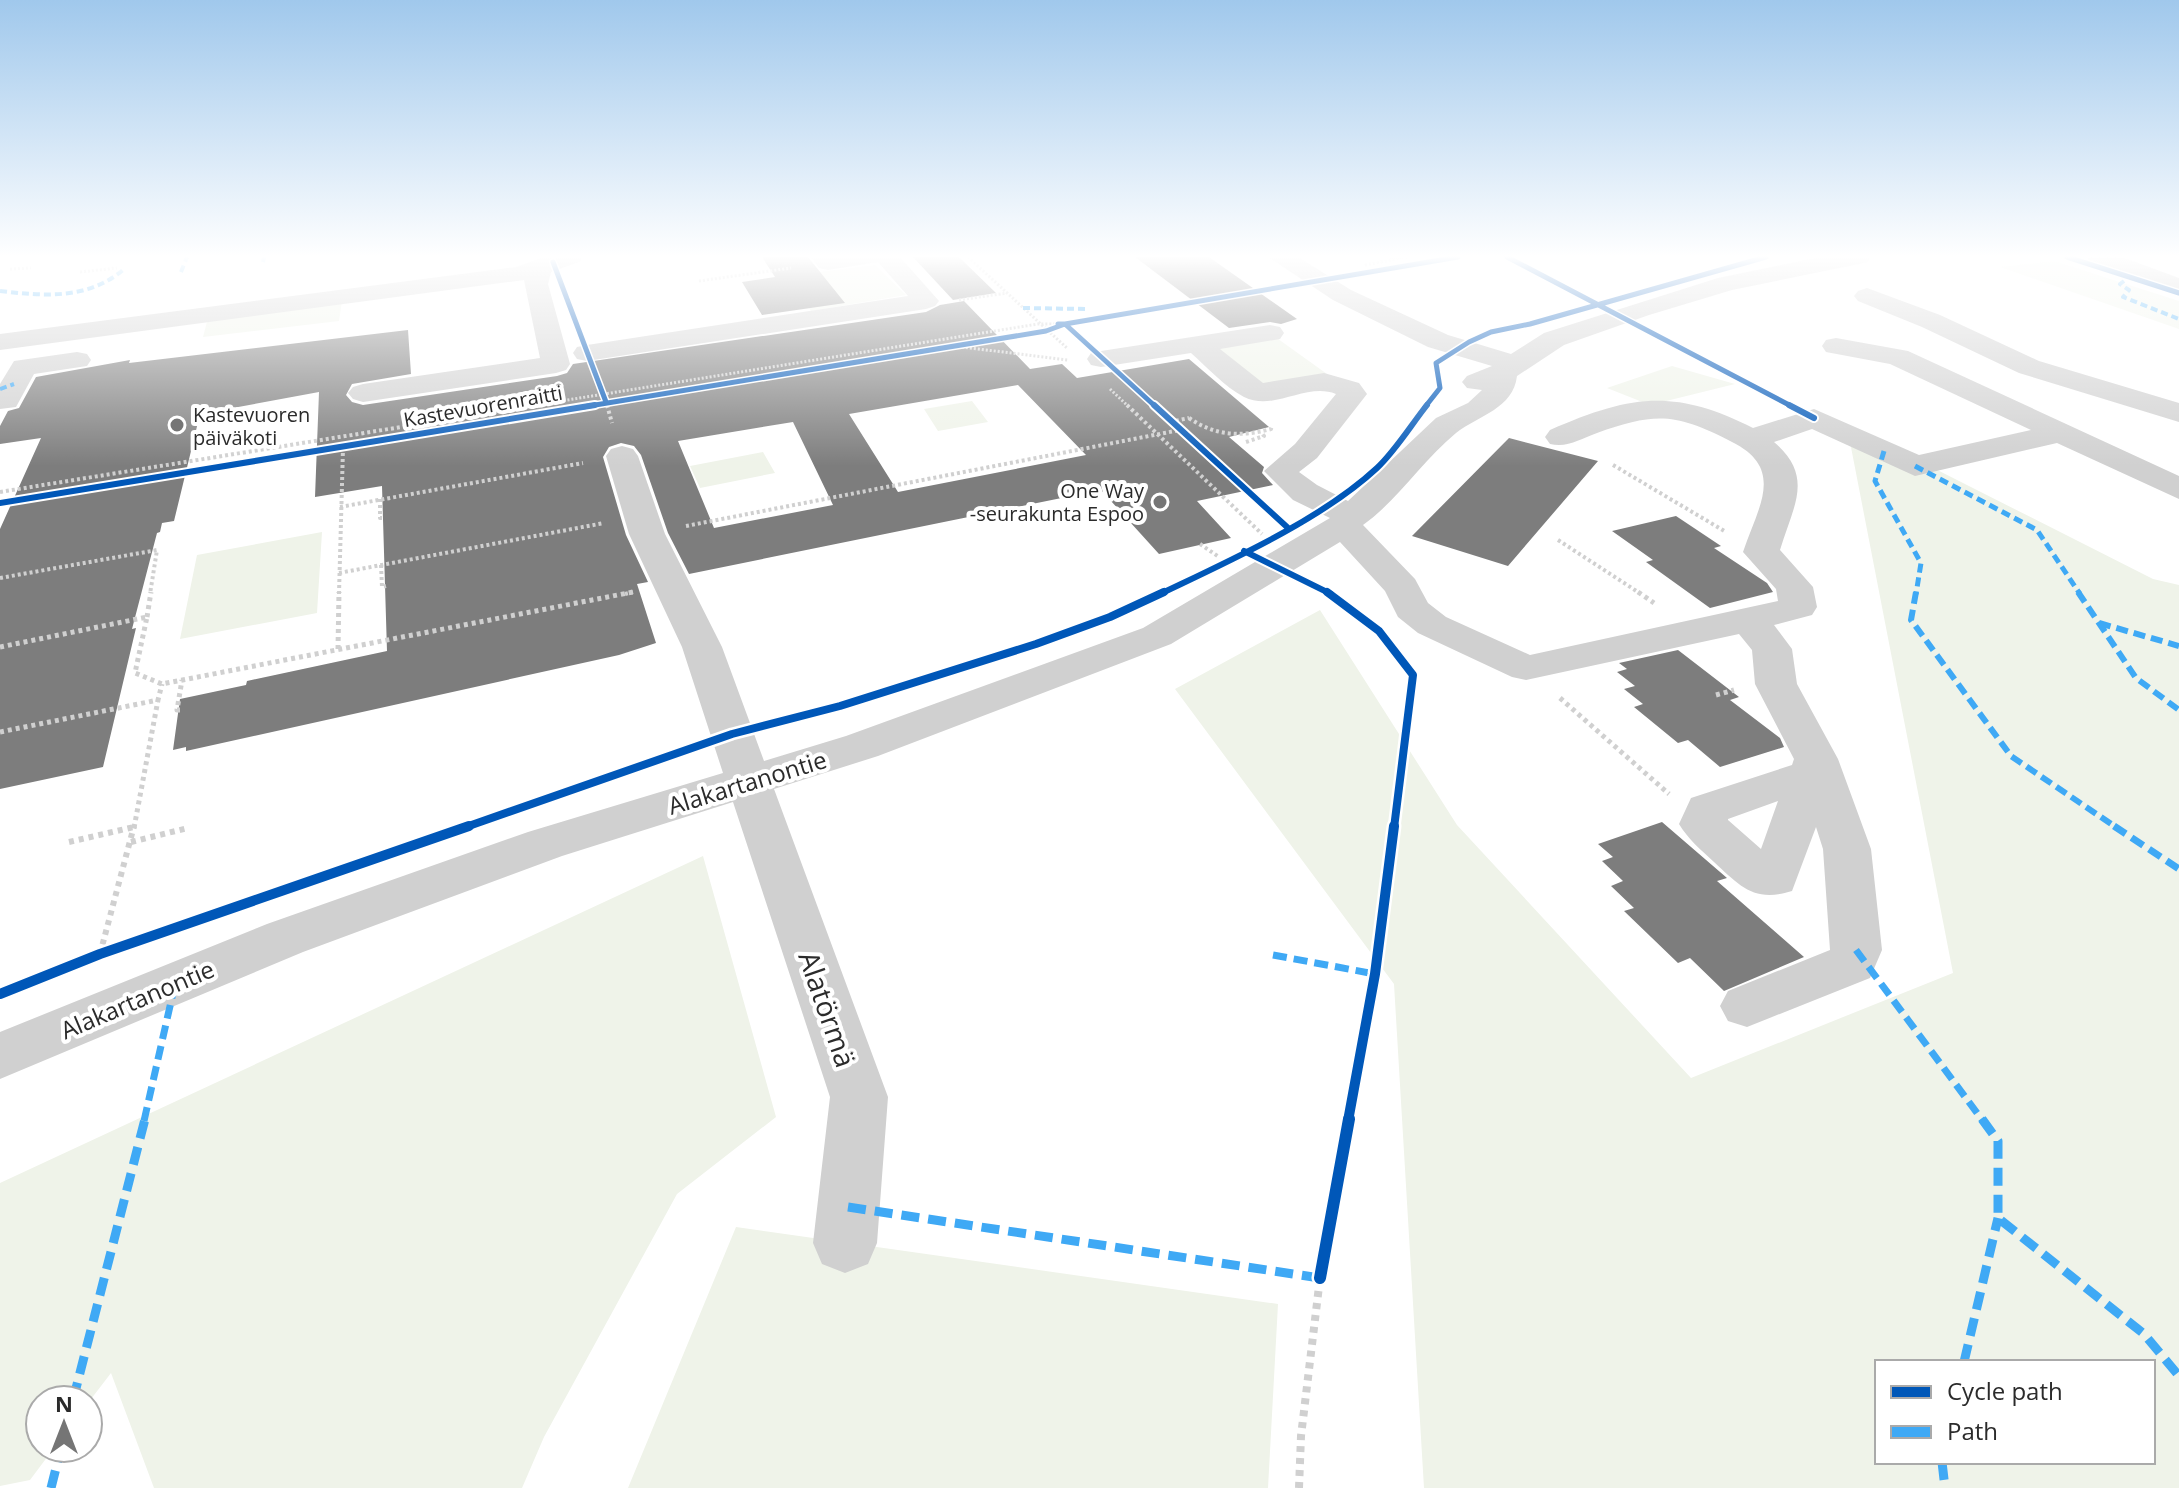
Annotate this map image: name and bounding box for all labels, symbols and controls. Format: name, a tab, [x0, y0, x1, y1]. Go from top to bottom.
street label: Kastevuorenraitti	[401, 379, 565, 433]
place label: Kastevuoren päiväkoti	[193, 401, 310, 451]
marker: Kastevuoren päiväkoti	[168, 416, 186, 434]
place label: One Way -seurakunta Espoo	[970, 477, 1145, 527]
marker: One Way -seurakunta Espoo	[1151, 493, 1169, 511]
street label: Alakartanontie	[664, 742, 830, 822]
street label: Alatörmä	[790, 946, 866, 1072]
street label: Alakartanontie	[55, 952, 219, 1046]
legend	[1875, 1360, 2155, 1464]
text: Cycle path	[1947, 1374, 2063, 1407]
north arrow	[24, 1384, 104, 1464]
text: N	[55, 1388, 73, 1418]
text: Path	[1947, 1414, 1998, 1447]

